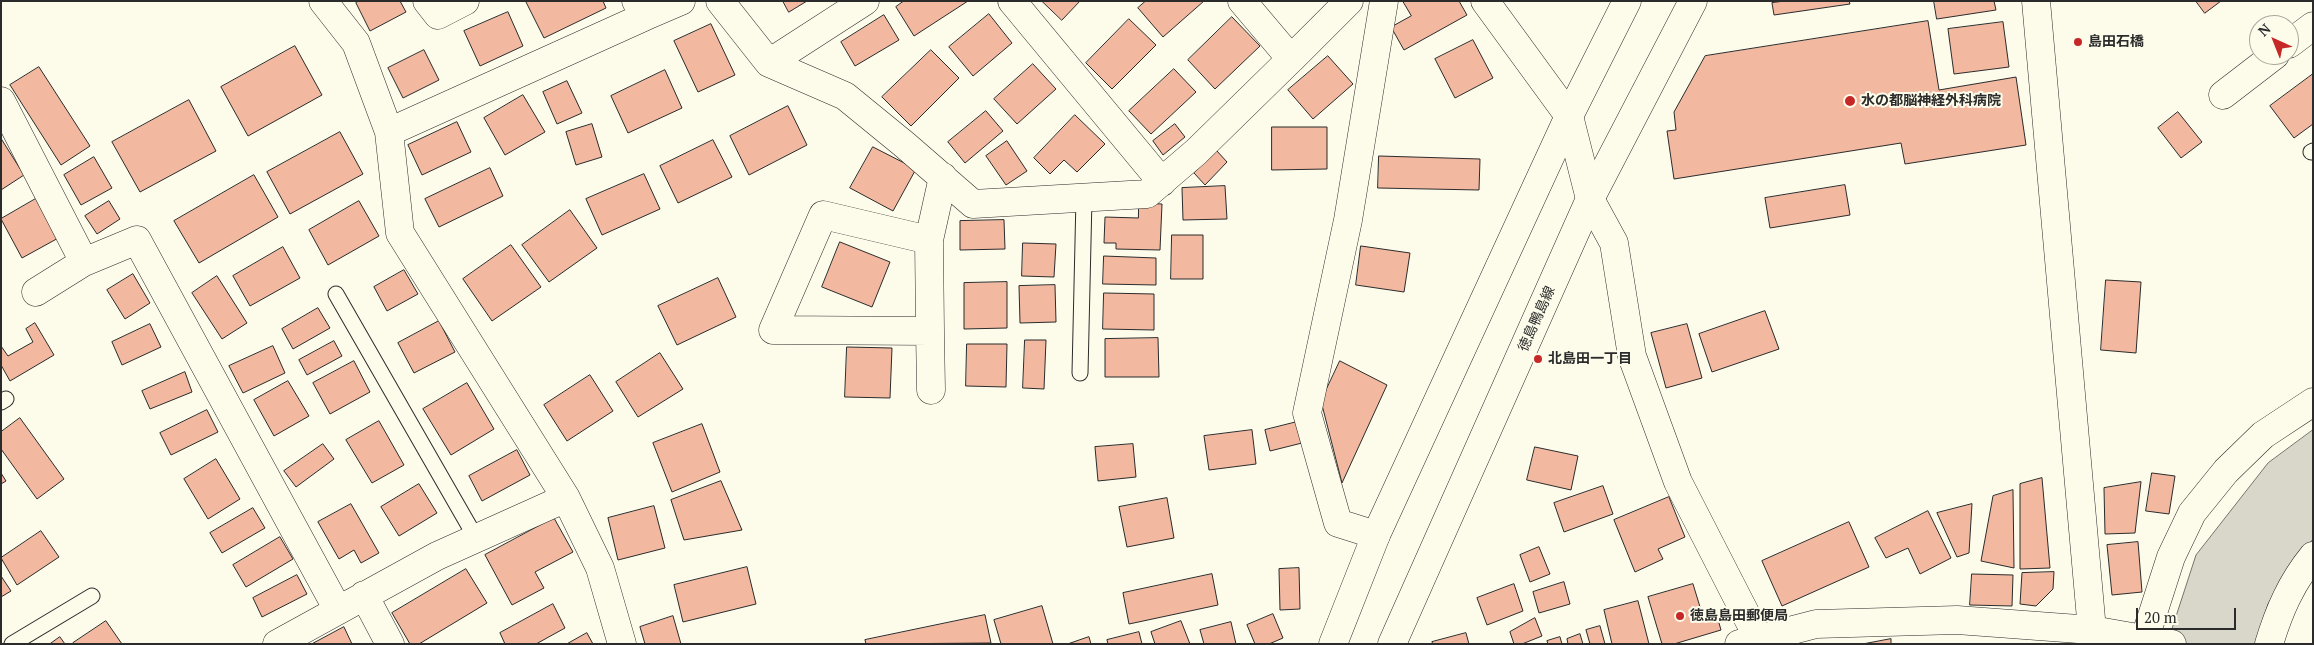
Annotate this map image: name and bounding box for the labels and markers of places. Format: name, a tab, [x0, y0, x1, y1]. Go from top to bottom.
place label: 島田石橋	[2088, 34, 2144, 50]
marker: 島田石橋	[2072, 36, 2084, 48]
place label: 水の都脳神経外科病院	[1861, 93, 2001, 109]
marker: 水の都脳神経外科病院	[1843, 94, 1857, 108]
place label: 北島田一丁目	[1548, 351, 1632, 367]
marker: 北島田一丁目	[1532, 353, 1544, 365]
place label: 徳島島田郵便局	[1690, 608, 1788, 624]
marker: 徳島島田郵便局	[1674, 610, 1686, 622]

